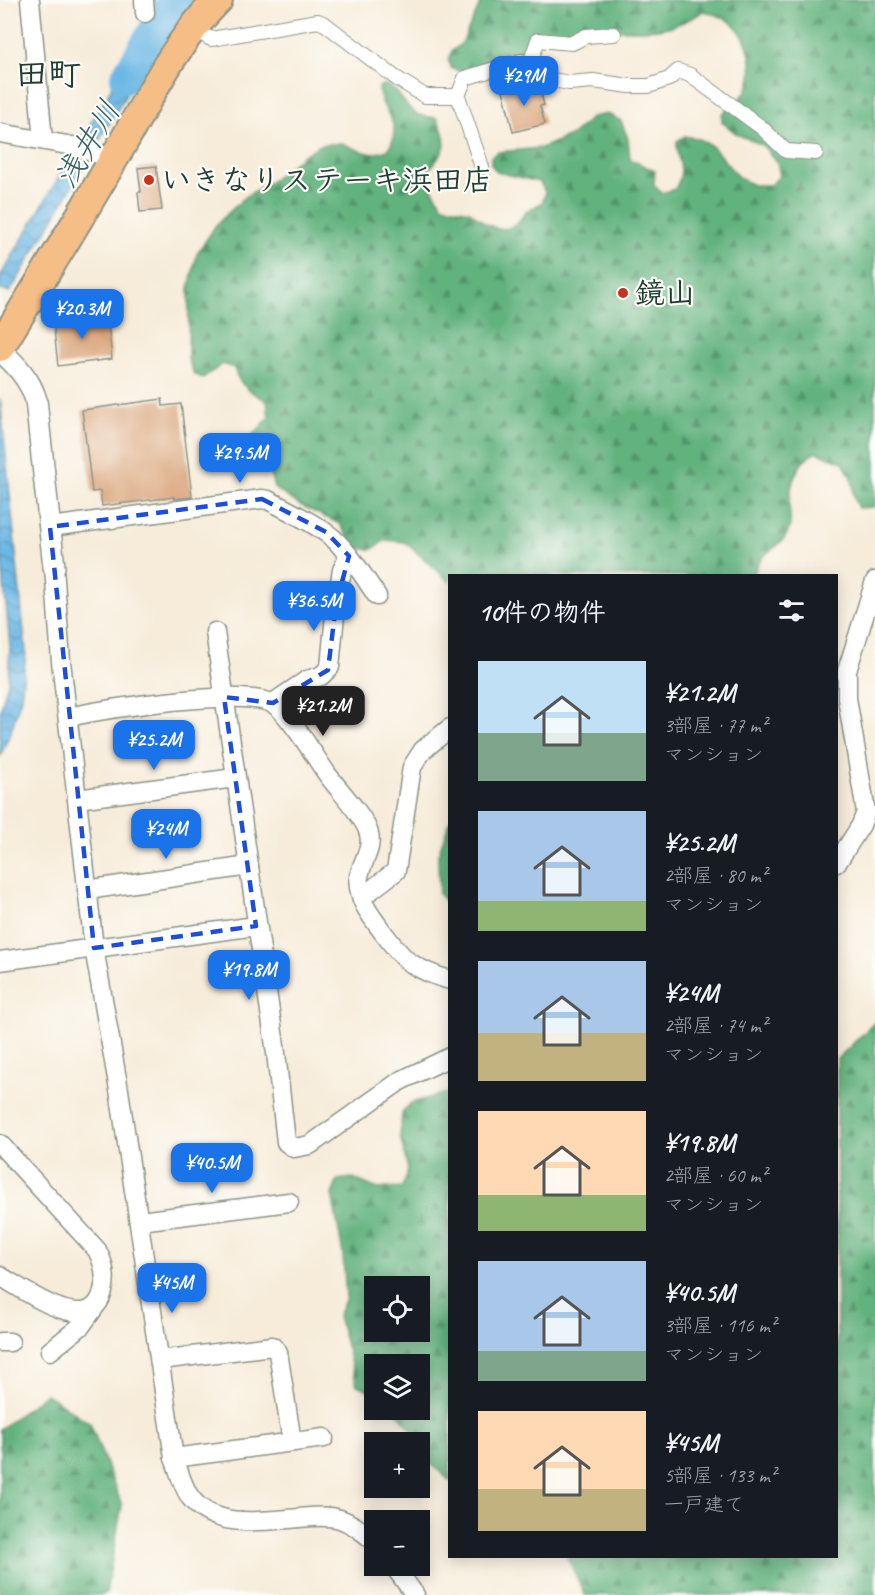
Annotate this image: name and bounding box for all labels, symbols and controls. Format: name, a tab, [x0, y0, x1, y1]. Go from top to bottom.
district label: 田町	[15, 53, 81, 95]
pin: ¥29M	[488, 56, 560, 107]
text: ¥29M	[503, 63, 545, 88]
water label: 浅井川	[45, 93, 130, 196]
place label: いきなりステーキ浜田店	[161, 161, 493, 199]
marker: いきなりステーキ浜田店	[142, 173, 156, 187]
place label: 鏡山	[635, 274, 695, 312]
marker: 鏡山	[616, 286, 630, 300]
pin: ¥20.3M	[33, 289, 131, 340]
text: ¥20.3M	[55, 296, 109, 321]
pin: ¥29.5M	[191, 433, 289, 484]
text: ¥29.5M	[213, 440, 267, 465]
pin: ¥36.5M	[265, 581, 363, 632]
text: ¥36.5M	[287, 588, 341, 613]
icon: filters	[775, 594, 808, 627]
text: 10件の物件	[478, 596, 605, 629]
text: ¥21.2M	[664, 676, 735, 709]
icon: home	[526, 685, 598, 757]
pin: ¥21.2M	[274, 686, 372, 737]
text: ¥21.2M	[296, 693, 350, 718]
text: 3部屋 · 77 m²	[664, 713, 767, 738]
pin: ¥25.2M	[105, 720, 203, 771]
text: ¥25.2M	[127, 727, 181, 752]
text: マンション	[664, 742, 763, 767]
pin: ¥24M	[130, 809, 202, 860]
text: ¥24M	[145, 816, 187, 841]
text: ¥25.2M	[664, 826, 735, 859]
icon: home	[526, 835, 598, 907]
text: 2部屋 · 80 m²	[664, 863, 767, 888]
text: マンション	[664, 892, 763, 917]
pin: ¥19.8M	[200, 950, 298, 1001]
text: ¥19.8M	[222, 957, 276, 982]
text: ¥24M	[664, 976, 718, 1009]
icon: home	[526, 985, 598, 1057]
text: 2部屋 · 74 m²	[664, 1013, 767, 1038]
text: マンション	[664, 1042, 763, 1067]
text: ¥19.8M	[664, 1126, 735, 1159]
icon: home	[526, 1135, 598, 1207]
pin: ¥40.5M	[163, 1143, 261, 1194]
text: ¥40.5M	[185, 1150, 239, 1175]
text: 2部屋 · 60 m²	[664, 1163, 767, 1188]
text: マンション	[664, 1192, 763, 1217]
pin: ¥45M	[136, 1263, 208, 1314]
text: ¥45M	[151, 1270, 193, 1295]
map controls	[364, 1276, 430, 1576]
button: locate	[364, 1276, 430, 1342]
text: ¥40.5M	[664, 1276, 735, 1309]
icon: home	[526, 1285, 598, 1357]
text: 3部屋 · 116 m²	[664, 1313, 776, 1338]
text: マンション	[664, 1342, 763, 1367]
button: layers	[364, 1354, 430, 1420]
text: ¥45M	[664, 1426, 718, 1459]
button: +	[364, 1432, 430, 1498]
icon: home	[526, 1435, 598, 1507]
text: 5部屋 · 133 m²	[664, 1463, 776, 1488]
text: 一戸建て	[664, 1492, 744, 1517]
button: −	[364, 1510, 430, 1576]

